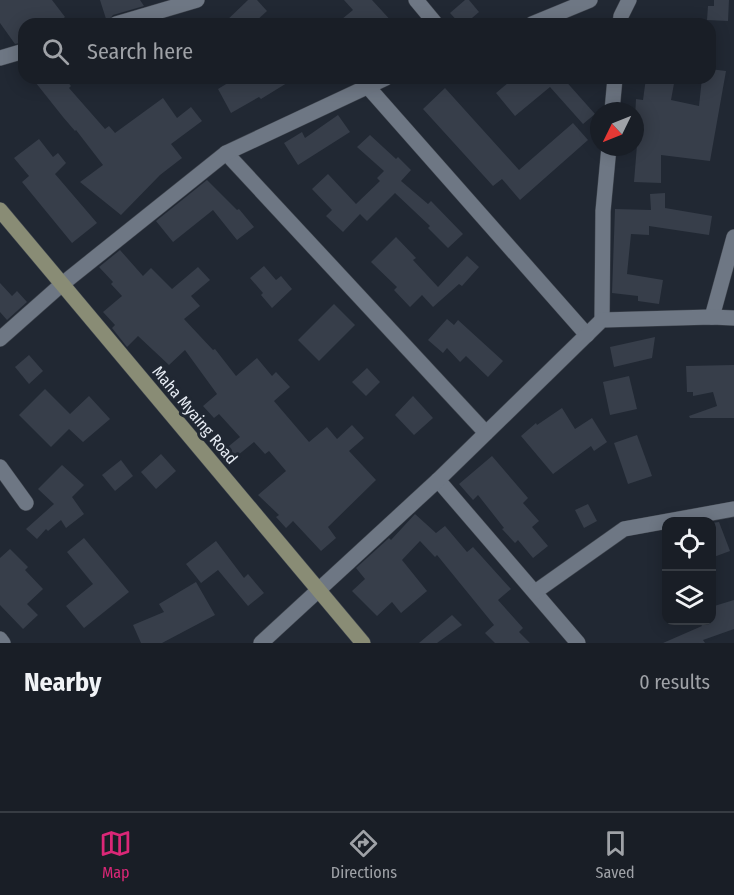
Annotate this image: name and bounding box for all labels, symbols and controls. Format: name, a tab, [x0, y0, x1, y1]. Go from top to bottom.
search box	[18, 18, 716, 84]
icon: search	[39, 35, 72, 68]
text: Search here	[87, 38, 193, 65]
north arrow	[590, 102, 644, 156]
street label: Maha Myaing Road	[148, 362, 242, 468]
map controls	[662, 517, 716, 625]
button: locate	[662, 517, 716, 571]
button: layers	[662, 571, 716, 625]
text: Nearby	[24, 667, 101, 698]
text: 0 results	[639, 670, 710, 694]
tab: Map	[99, 827, 132, 882]
tab: Directions	[331, 827, 397, 882]
tab: Saved	[596, 827, 635, 882]

